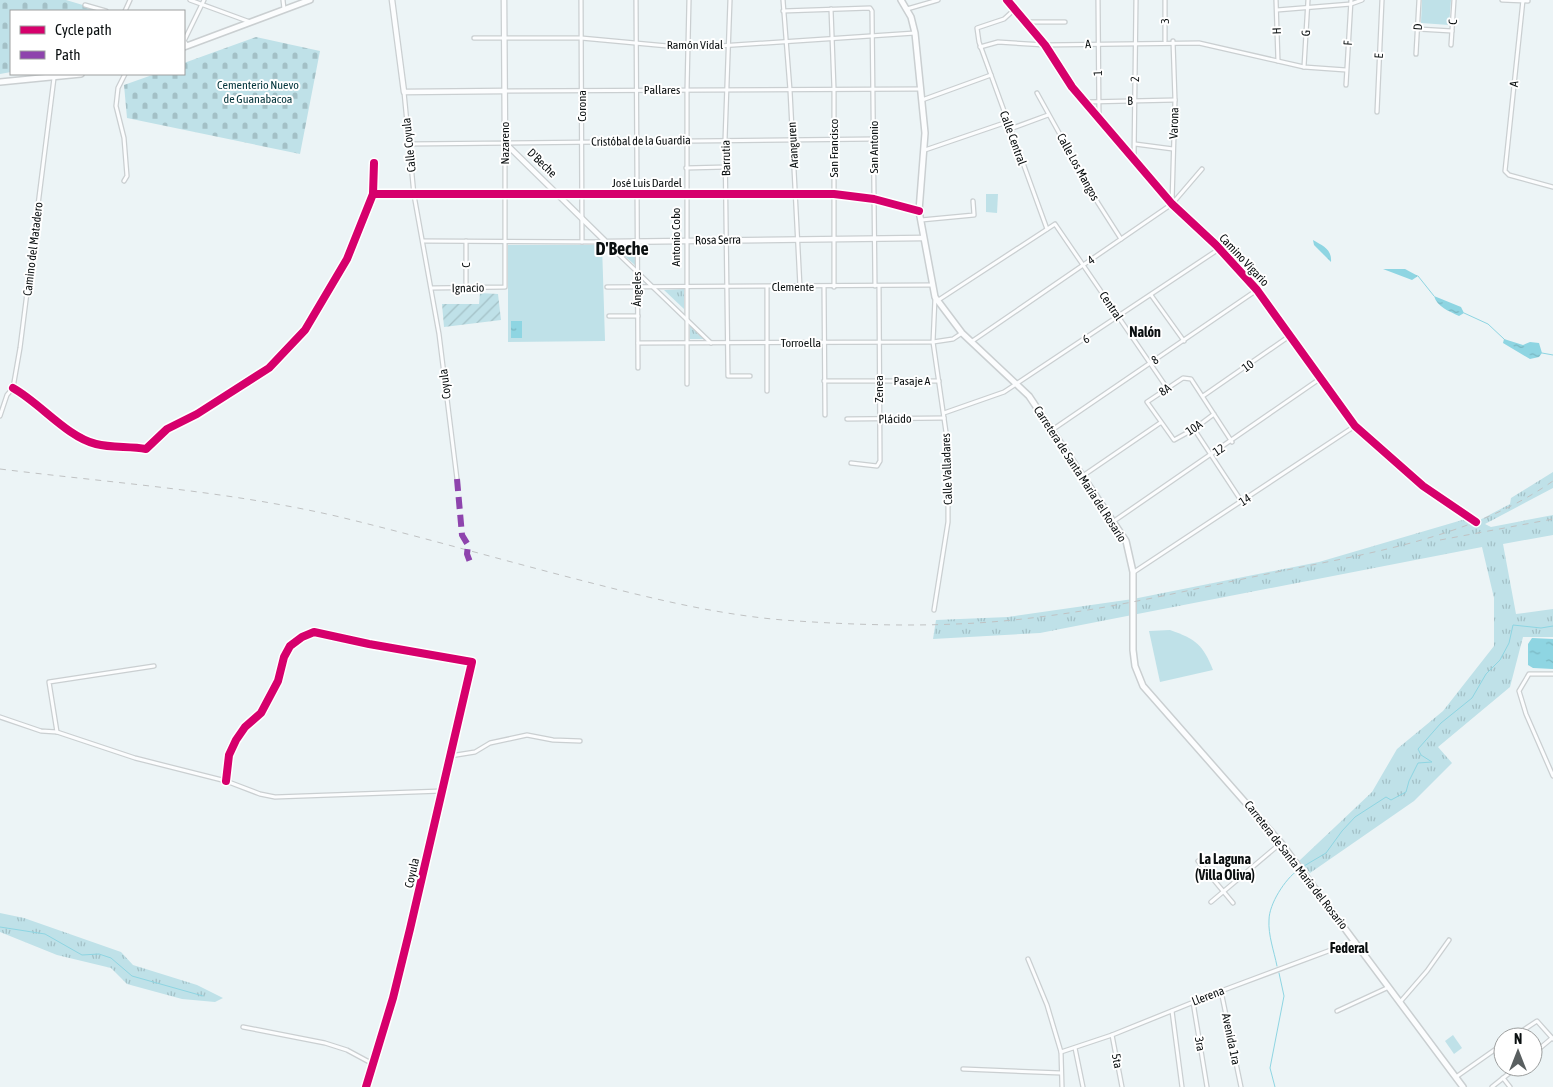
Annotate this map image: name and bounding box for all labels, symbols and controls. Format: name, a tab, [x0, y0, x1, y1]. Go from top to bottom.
legend	[10, 10, 185, 75]
street label: 3	[1158, 18, 1172, 24]
street label: C	[1446, 18, 1460, 25]
text: Cycle path	[55, 21, 112, 38]
street label: D	[1411, 23, 1425, 31]
street label: H	[1270, 27, 1284, 35]
street label: G	[1299, 29, 1313, 37]
street label: A	[1085, 37, 1091, 51]
street label: Ramón Vidal	[667, 38, 724, 52]
street label: F	[1341, 40, 1355, 46]
text: Path	[55, 46, 81, 63]
street label: E	[1372, 53, 1386, 59]
street label: 1	[1091, 70, 1105, 76]
street label: 2	[1128, 76, 1142, 82]
park label: Cementerio Nuevo de Guanabacoa	[217, 78, 299, 106]
street label: A	[1507, 80, 1521, 88]
street label: Pallares	[644, 83, 680, 97]
street label: Corona	[575, 90, 589, 122]
street label: B	[1127, 94, 1133, 108]
street label: Varona	[1166, 107, 1182, 139]
street label: Calle Central	[997, 109, 1030, 168]
street label: Calle Coyula	[399, 117, 419, 173]
street label: San Francisco	[827, 118, 841, 177]
street label: San Antonio	[867, 120, 881, 173]
street label: Nazareno	[498, 121, 512, 165]
street label: Aranguren	[785, 121, 801, 169]
street label: Calle Los Mangos	[1054, 131, 1102, 203]
street label: Cristóbal de la Guardia	[591, 133, 691, 149]
street label: Barrutia	[719, 140, 733, 176]
street label: D'Beche	[524, 146, 560, 180]
street label: José Luis Dardel	[612, 176, 683, 190]
street label: Camino del Matadero	[20, 201, 46, 297]
street label: Antonio Cobo	[669, 207, 683, 266]
street label: Camino Vigario	[1216, 231, 1272, 289]
street label: Rosa Serra	[695, 233, 741, 247]
district label: D'Beche	[595, 238, 649, 259]
street label: 4	[1085, 252, 1098, 267]
street label: C	[459, 262, 473, 268]
street label: Ángeles	[630, 272, 644, 306]
street label: Clemente	[772, 280, 814, 294]
street label: Ignacio	[452, 281, 485, 295]
street label: Central	[1096, 289, 1126, 324]
district label: Nalón	[1129, 324, 1161, 340]
street label: 6	[1080, 331, 1092, 346]
street label: Torroella	[781, 336, 821, 350]
street label: 8	[1149, 352, 1161, 367]
street label: 10	[1239, 357, 1257, 375]
street label: Coyula	[436, 368, 454, 400]
street label: Pasaje A	[894, 374, 930, 388]
street label: Zenea	[872, 375, 886, 403]
street label: 8A	[1156, 381, 1174, 399]
street label: Carretera de Santa María del Rosario	[1031, 403, 1129, 545]
street label: Plácido	[878, 412, 912, 426]
street label: 10A	[1183, 417, 1205, 439]
street label: Calle Valladares	[939, 433, 955, 505]
street label: 12	[1210, 441, 1228, 459]
street label: 14	[1236, 491, 1254, 509]
street label: Carretera de Santa María del Rosario	[1241, 798, 1351, 932]
district label: La Laguna (Villa Oliva)	[1195, 851, 1255, 883]
street label: Coyula	[402, 857, 422, 889]
district label: Federal	[1330, 940, 1369, 956]
street label: Llerena	[1190, 983, 1226, 1009]
street label: Avenida 1ra	[1219, 1012, 1243, 1066]
north arrow	[1493, 1027, 1543, 1077]
text: N	[1514, 1031, 1522, 1047]
street label: 3ra	[1192, 1036, 1208, 1052]
street label: 5ta	[1109, 1052, 1125, 1070]

